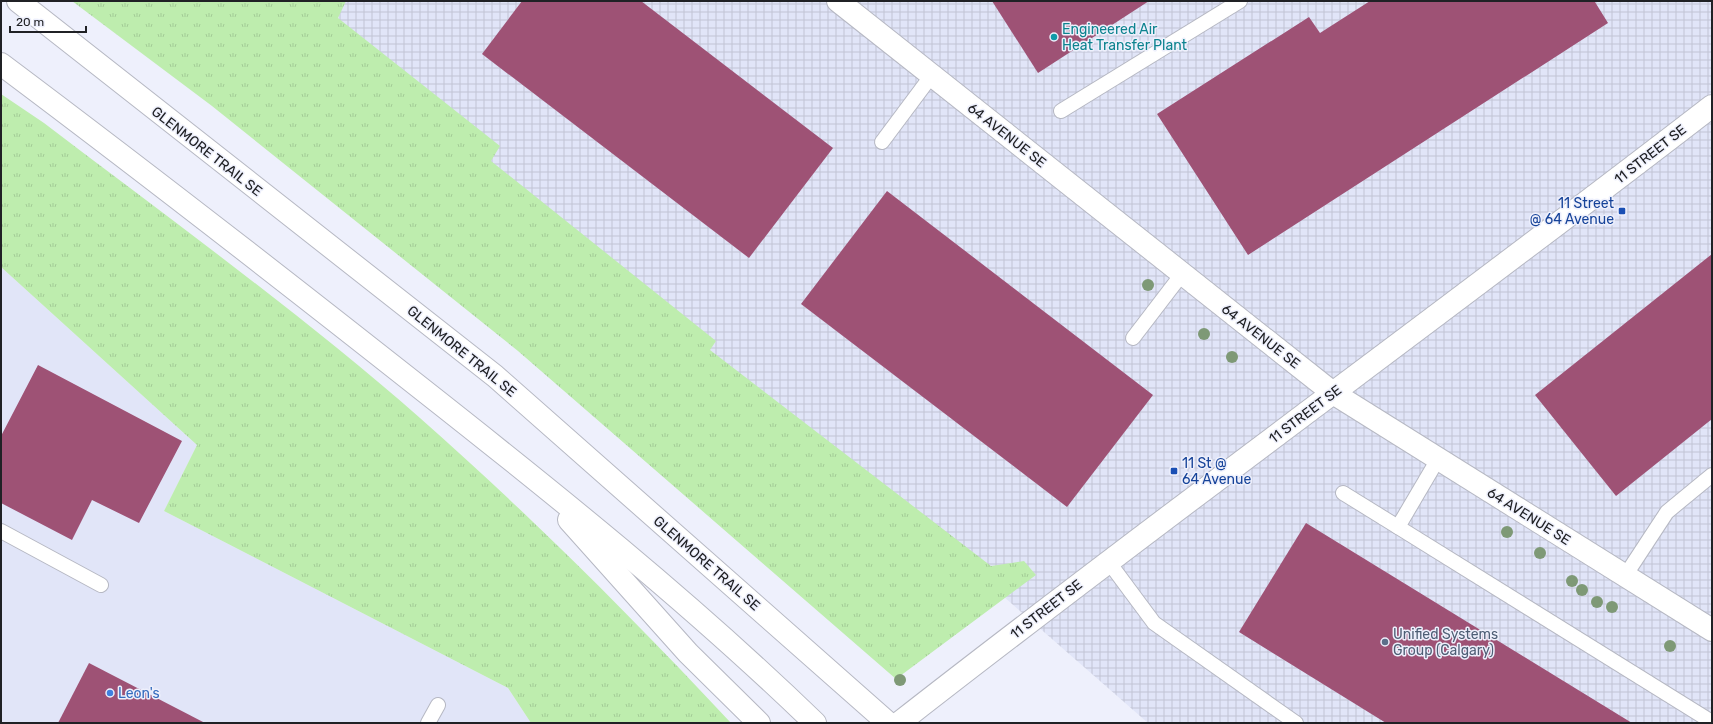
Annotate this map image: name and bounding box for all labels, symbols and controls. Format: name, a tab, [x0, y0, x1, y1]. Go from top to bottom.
scale bar	[10, 8, 86, 34]
text: 20 m	[16, 15, 44, 29]
place label: Engineered Air Heat Transfer Plant	[1062, 21, 1188, 54]
marker: Engineered Air Heat Transfer Plant	[1049, 32, 1059, 42]
street label: 64 AVENUE SE	[964, 99, 1049, 171]
street label: GLENMORE TRAIL SE	[148, 103, 265, 200]
street label: 11 STREET SE	[1611, 121, 1690, 188]
place label: 11 Street @ 64 Avenue	[1530, 195, 1615, 228]
marker: 11 Street @ 64 Avenue	[1617, 206, 1627, 216]
street label: 64 AVENUE SE	[1218, 300, 1303, 372]
street label: GLENMORE TRAIL SE	[404, 302, 520, 401]
street label: 11 STREET SE	[1266, 382, 1345, 447]
place label: 11 St @ 64 Avenue	[1182, 455, 1251, 488]
marker: 11 St @ 64 Avenue	[1169, 466, 1179, 476]
street label: 64 AVENUE SE	[1484, 484, 1574, 549]
street label: GLENMORE TRAIL SE	[650, 512, 763, 614]
street label: 11 STREET SE	[1007, 576, 1086, 643]
place label: Unified Systems Group (Calgary)	[1393, 626, 1498, 659]
marker: Unified Systems Group (Calgary)	[1380, 637, 1390, 647]
place label: Leon's	[118, 685, 160, 702]
marker: Leon's	[105, 688, 115, 698]

